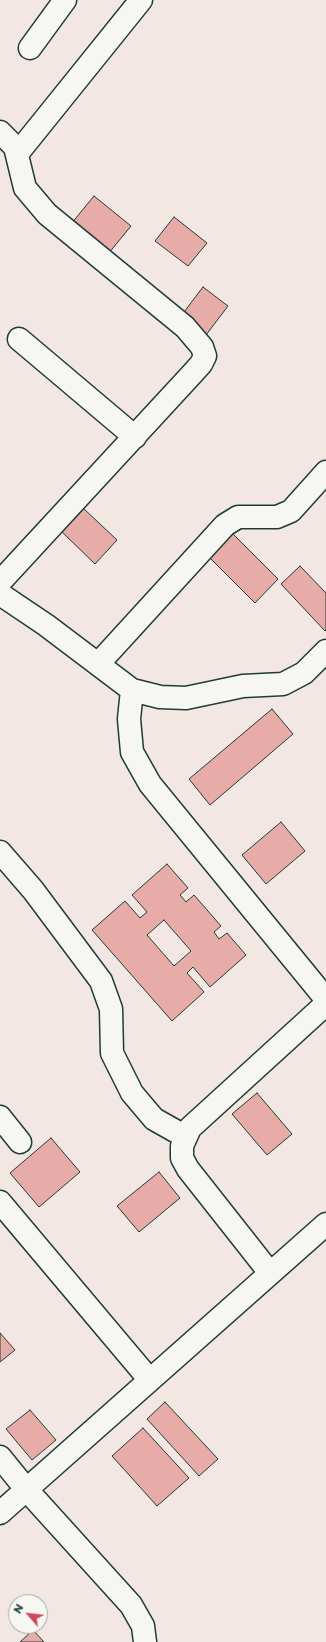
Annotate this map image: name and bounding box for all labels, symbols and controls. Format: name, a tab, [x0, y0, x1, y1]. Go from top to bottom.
north arrow	[8, 1594, 48, 1634]
text: N	[8, 1601, 27, 1616]

